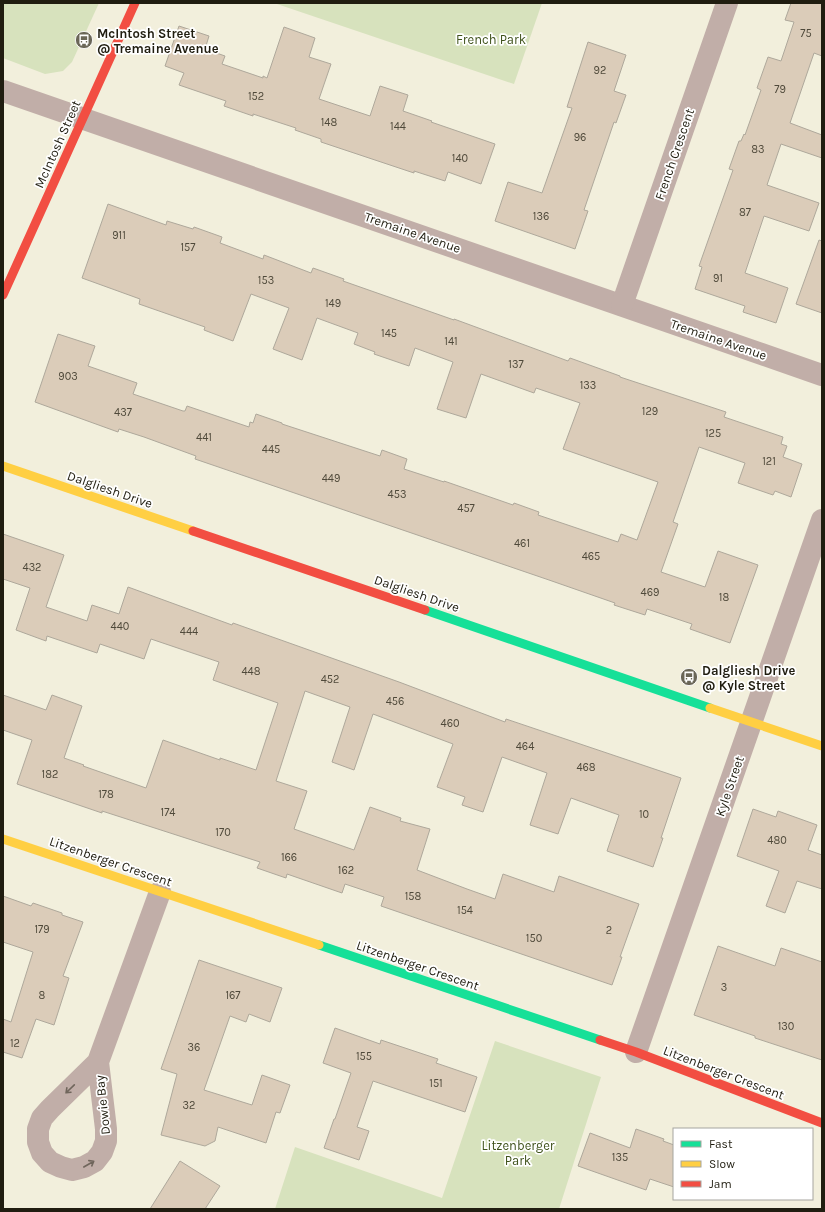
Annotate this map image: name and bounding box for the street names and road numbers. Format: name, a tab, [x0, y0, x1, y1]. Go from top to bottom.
street label: McIntosh Street	[31, 98, 84, 190]
street label: French Crescent	[652, 106, 697, 202]
street label: Tremaine Avenue	[363, 209, 463, 256]
street label: Tremaine Avenue	[669, 316, 769, 363]
street label: Dalgliesh Drive	[65, 468, 155, 511]
street label: Dalgliesh Drive	[372, 572, 462, 615]
street label: Kyle Street	[712, 754, 747, 818]
street label: Litzenberger Crescent	[48, 833, 174, 890]
street label: Litzenberger Crescent	[355, 937, 481, 994]
street label: Litzenberger Crescent	[661, 1042, 787, 1103]
street label: Dowie Bay	[92, 1074, 113, 1136]

